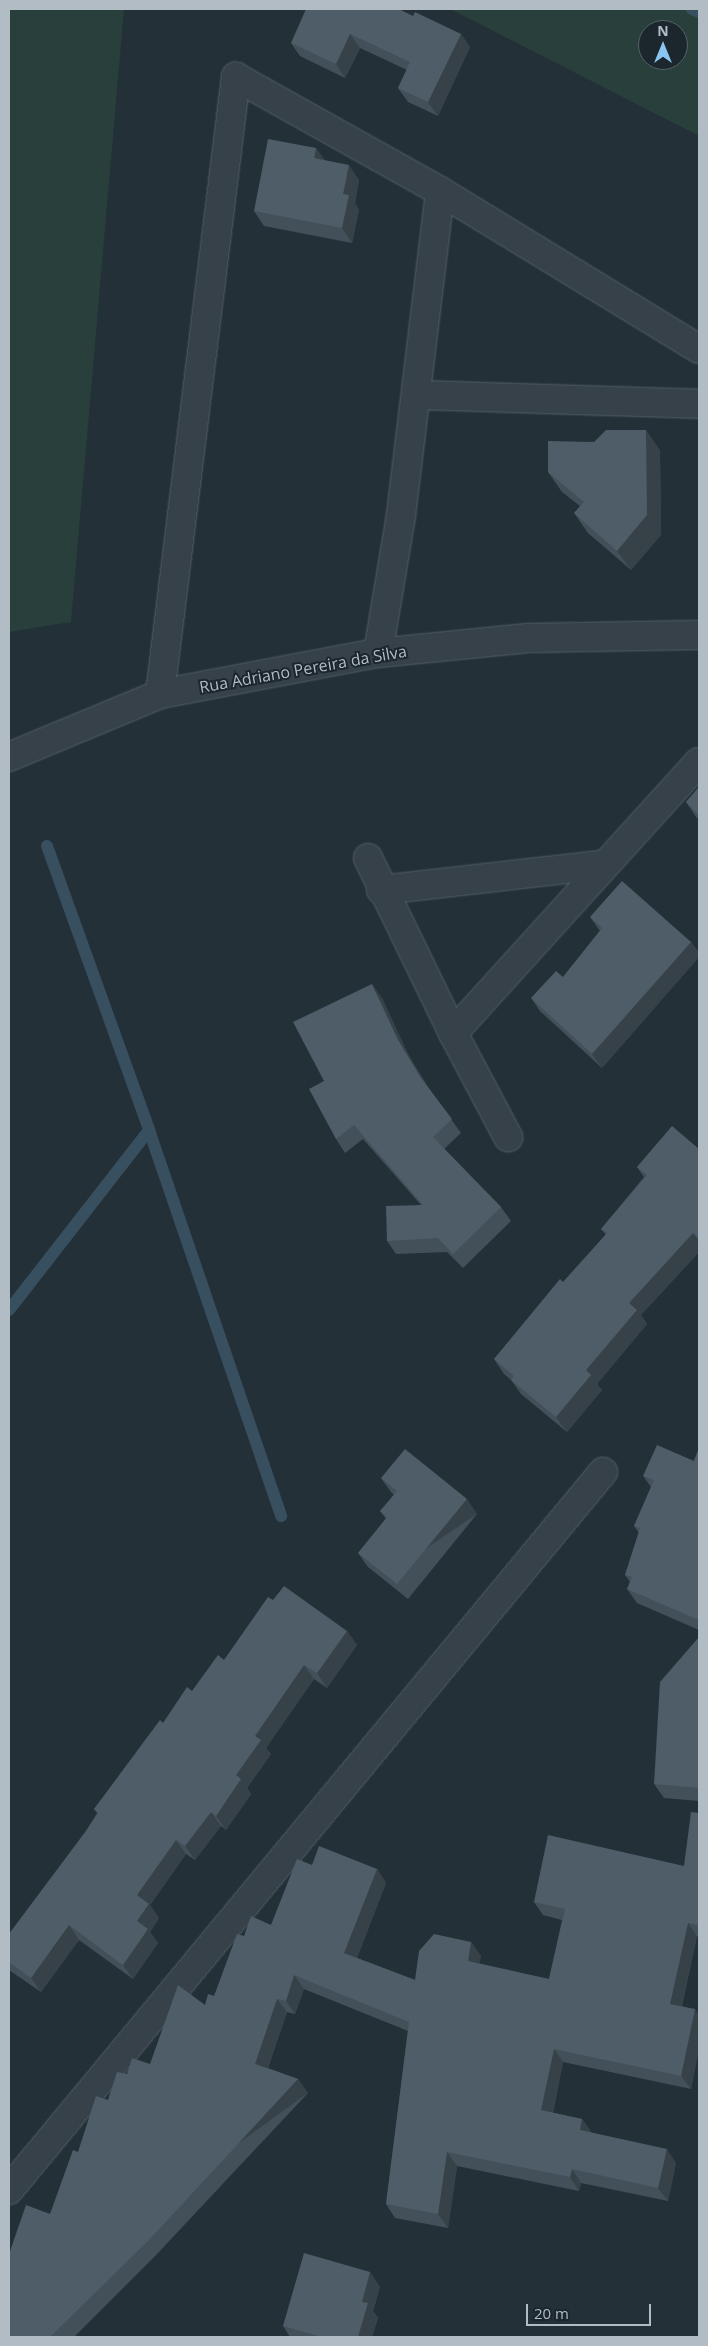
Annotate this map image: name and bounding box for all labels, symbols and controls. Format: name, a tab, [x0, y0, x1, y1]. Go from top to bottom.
north arrow	[638, 20, 688, 70]
text: N	[657, 21, 669, 40]
street label: Rua Adriano Pereira da Silva	[198, 641, 408, 697]
scale bar	[528, 2294, 653, 2326]
text: 20 m	[534, 2303, 569, 2323]

